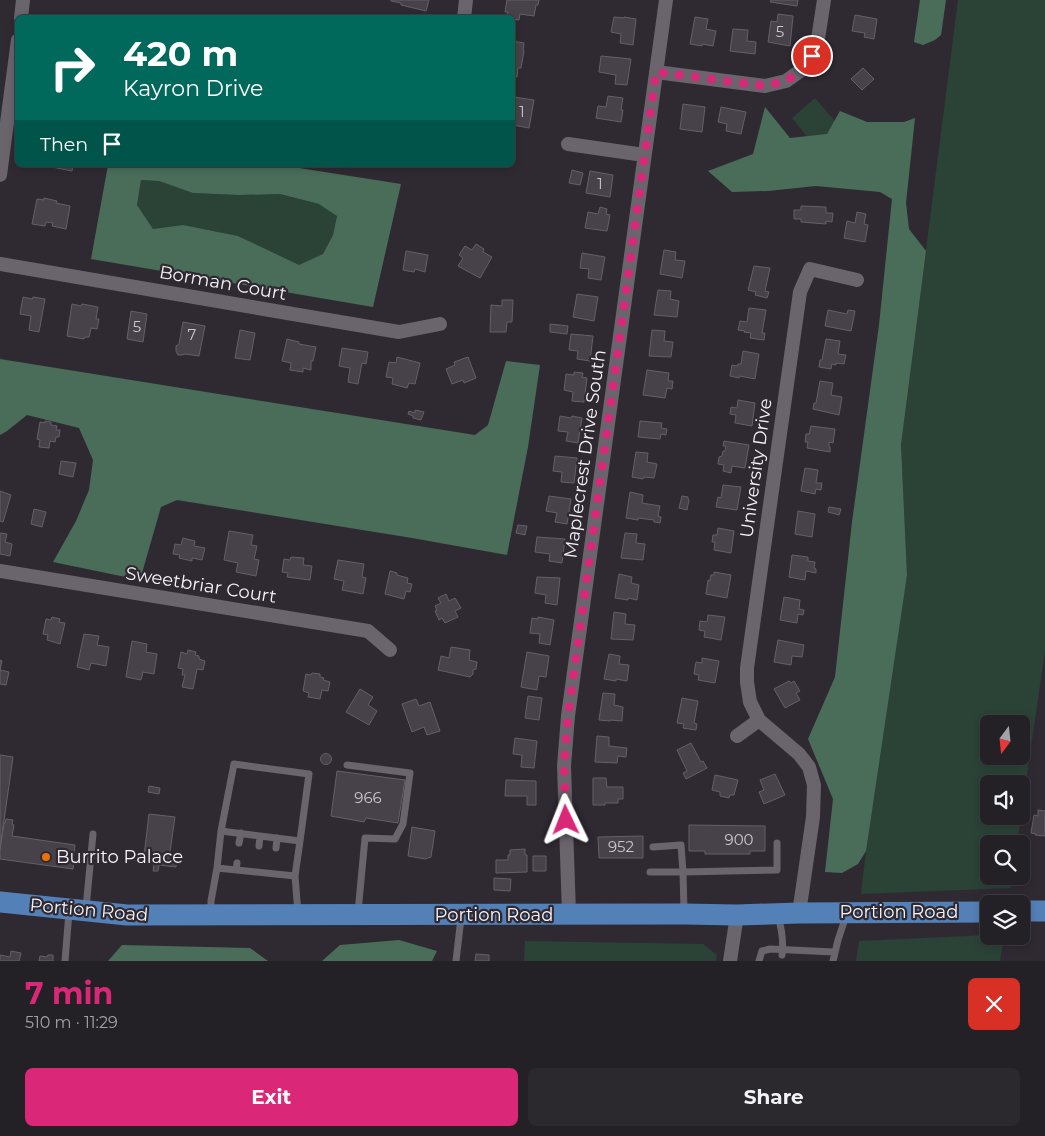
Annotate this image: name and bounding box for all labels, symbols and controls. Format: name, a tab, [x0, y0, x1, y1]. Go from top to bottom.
house number: 5	[776, 22, 784, 41]
text: 420 m	[123, 32, 238, 75]
icon: right	[40, 35, 105, 100]
pin	[791, 35, 833, 77]
icon: arrive	[798, 42, 826, 70]
text: Kayron Drive	[123, 75, 263, 102]
house number: 1	[519, 102, 525, 121]
icon: arrive	[98, 130, 126, 158]
text: Then	[40, 133, 88, 156]
house number: 1	[597, 174, 603, 193]
street label: Borman Court	[158, 261, 288, 305]
house number: 5	[133, 317, 141, 336]
house number: 7	[188, 325, 197, 344]
street label: Maplecrest Drive South	[559, 348, 611, 560]
street label: University Drive	[735, 397, 777, 539]
street label: Sweetbriar Court	[124, 562, 278, 608]
north arrow	[980, 715, 1030, 765]
map controls	[980, 715, 1030, 945]
button: sound	[980, 775, 1030, 825]
house number: 966	[354, 788, 382, 807]
position arrow	[539, 793, 591, 845]
house number: 900	[725, 830, 754, 849]
button: search	[980, 835, 1030, 885]
house number: 952	[608, 837, 634, 856]
place label: Burrito Palace	[56, 846, 183, 868]
marker: Burrito Palace	[40, 851, 52, 863]
street label: Portion Road	[29, 894, 149, 926]
button: layers	[980, 895, 1030, 945]
street label: Portion Road	[840, 901, 958, 923]
street label: Portion Road	[435, 904, 553, 926]
text: 7 min	[25, 975, 113, 1012]
button: close	[968, 978, 1020, 1030]
text: 510 m · 11:29	[25, 1013, 118, 1032]
button: Exit	[25, 1068, 518, 1126]
button: Share	[528, 1068, 1020, 1126]

